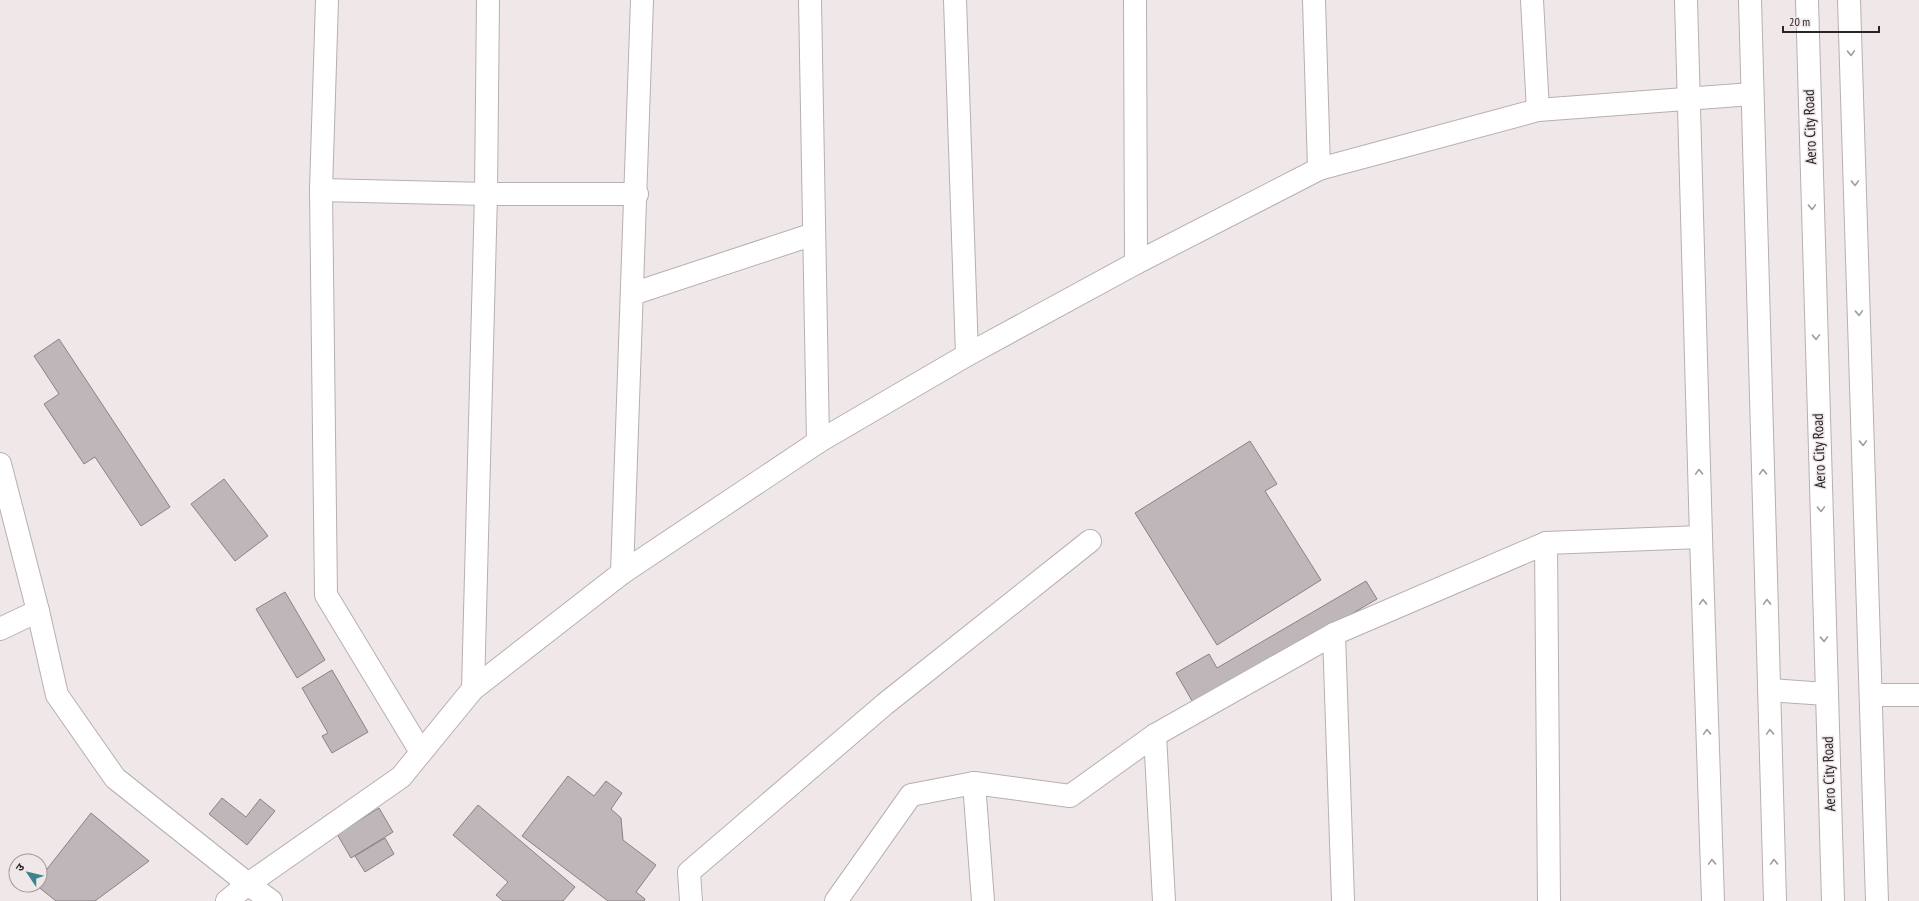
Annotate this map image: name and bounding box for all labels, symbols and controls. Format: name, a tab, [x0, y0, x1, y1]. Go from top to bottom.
scale bar	[1783, 8, 1879, 34]
text: 20 m	[1789, 14, 1810, 29]
one-way arrow	[1847, 50, 1855, 56]
street label: Aero City Road	[1799, 89, 1820, 165]
one-way arrow	[1851, 180, 1859, 186]
one-way arrow	[1808, 204, 1817, 210]
one-way arrow	[1855, 310, 1863, 316]
one-way arrow	[1812, 334, 1820, 340]
street label: Aero City Road	[1808, 413, 1829, 489]
one-way arrow	[1859, 440, 1868, 446]
one-way arrow	[1695, 469, 1703, 475]
one-way arrow	[1759, 469, 1767, 475]
one-way arrow	[1816, 506, 1825, 512]
one-way arrow	[1699, 599, 1707, 605]
one-way arrow	[1762, 599, 1771, 605]
one-way arrow	[1820, 636, 1828, 642]
one-way arrow	[1703, 729, 1712, 735]
one-way arrow	[1766, 729, 1775, 735]
street label: Aero City Road	[1818, 736, 1839, 812]
north arrow	[8, 853, 48, 893]
one-way arrow	[1708, 859, 1716, 865]
one-way arrow	[1770, 859, 1778, 865]
text: उ	[12, 860, 28, 874]

